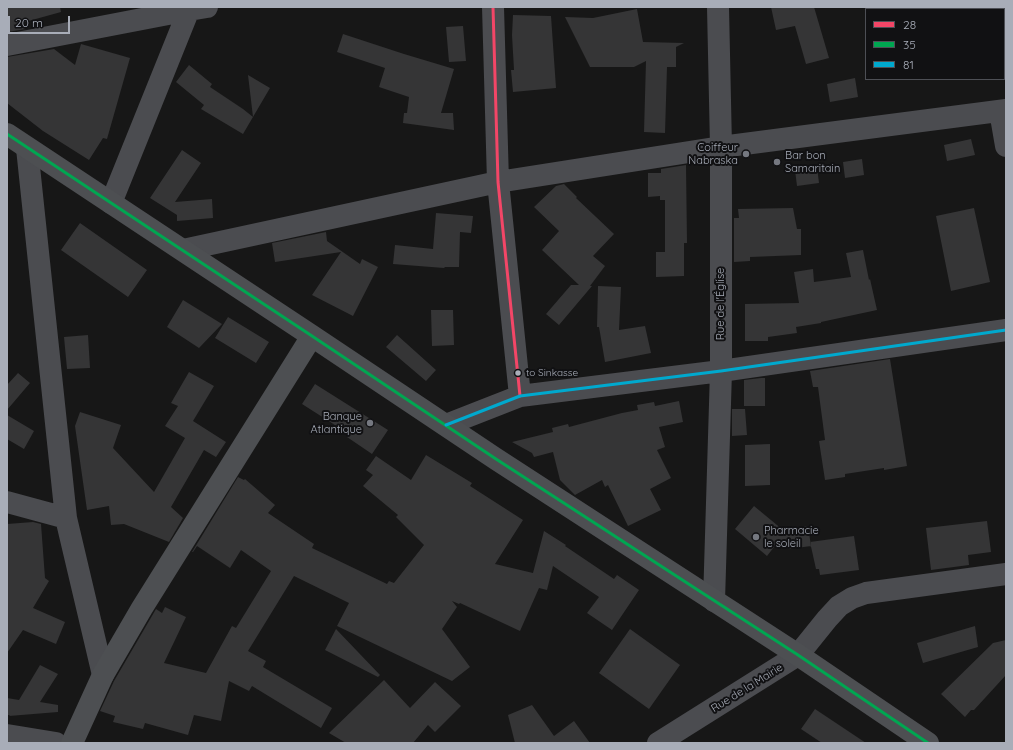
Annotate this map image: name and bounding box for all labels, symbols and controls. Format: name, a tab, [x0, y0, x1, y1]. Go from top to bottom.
scale bar	[10, 8, 72, 34]
legend	[865, 8, 1005, 80]
text: 20 m	[15, 15, 43, 30]
text: 28	[903, 17, 916, 32]
text: 35	[903, 37, 916, 52]
text: 81	[903, 57, 914, 72]
place label: Coiffeur Nabraska	[688, 141, 738, 167]
marker: Coiffeur Nabraska	[741, 149, 751, 159]
place label: Bar bon Samaritain	[785, 149, 840, 175]
marker: Bar bon Samaritain	[772, 157, 782, 167]
street label: Rue de l'Église	[714, 268, 728, 340]
place label: to Sinkasse	[526, 367, 578, 379]
marker: to Sinkasse	[513, 368, 523, 378]
place label: Banque Atlantique	[310, 410, 362, 436]
marker: Banque Atlantique	[365, 418, 375, 428]
place label: Pharmacie le soleil	[764, 524, 819, 550]
marker: Pharmacie le soleil	[751, 532, 761, 542]
street label: Rue de la Mairie	[709, 661, 785, 715]

